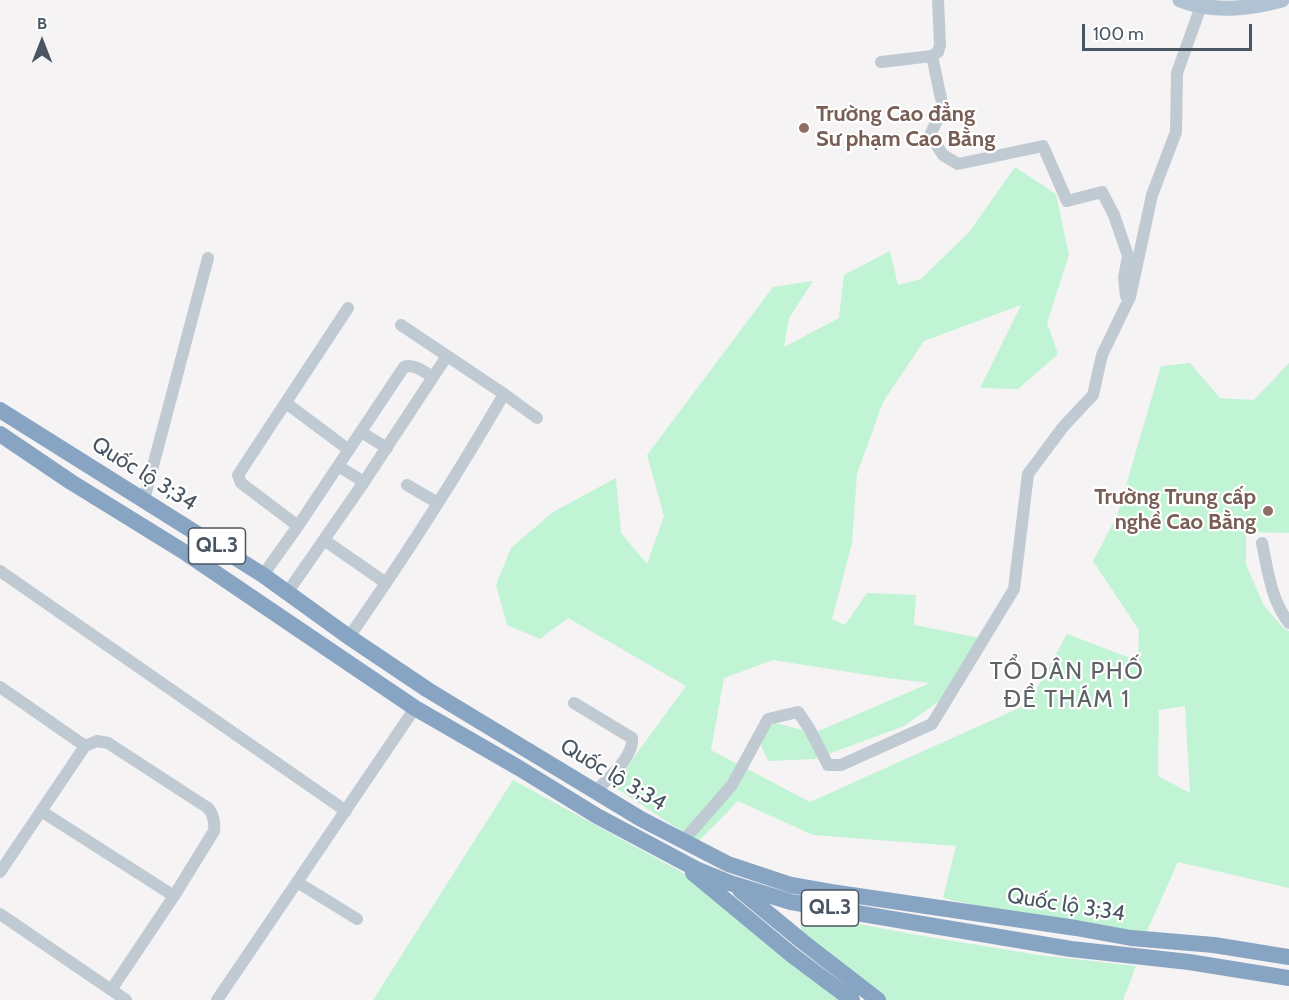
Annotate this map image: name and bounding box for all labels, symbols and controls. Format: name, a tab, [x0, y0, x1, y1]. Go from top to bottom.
north arrow	[12, 12, 72, 72]
scale bar	[1085, 12, 1254, 50]
text: B	[37, 14, 47, 33]
text: 100 m	[1093, 23, 1144, 45]
place label: Trường Cao đẳng Sư phạm Cao Bằng	[816, 102, 995, 154]
marker: Trường Cao đẳng Sư phạm Cao Bằng	[797, 121, 811, 135]
street label: Quốc lộ 3;34	[87, 431, 201, 517]
place label: Trường Trung cấp nghề Cao Bằng	[1094, 485, 1256, 536]
marker: Trường Trung cấp nghề Cao Bằng	[1261, 504, 1275, 518]
road number: QL.3	[188, 528, 246, 564]
district label: TỔ DÂN PHỐ ĐỀ THÁM 1	[990, 658, 1144, 714]
street label: Quốc lộ 3;34	[555, 733, 671, 817]
street label: Quốc lộ 3;34	[1005, 883, 1127, 927]
road number: QL.3	[802, 890, 858, 926]

